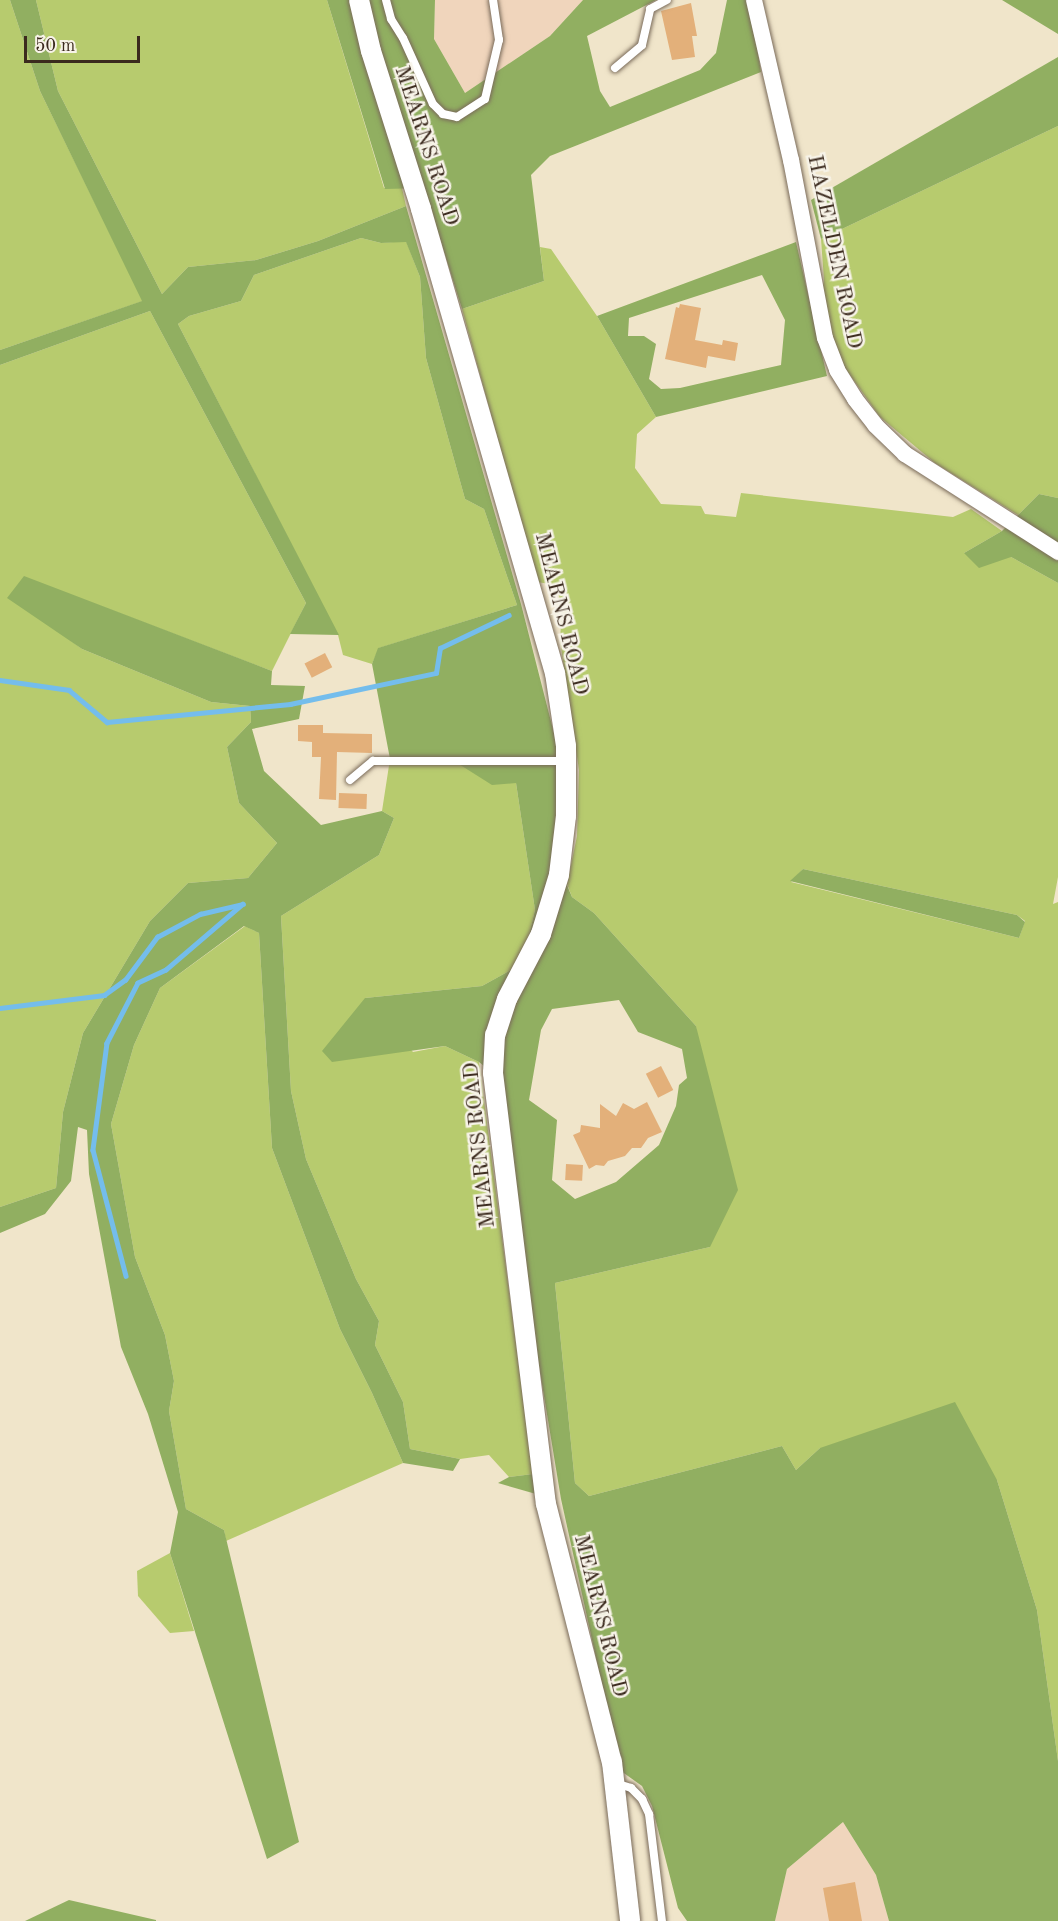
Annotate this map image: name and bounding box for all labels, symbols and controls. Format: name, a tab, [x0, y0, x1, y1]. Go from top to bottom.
scale bar	[27, 24, 142, 62]
text: 50 m	[35, 37, 75, 55]
street label: MEARNS ROAD	[388, 63, 464, 229]
street label: HAZELDEN ROAD	[801, 153, 867, 351]
street label: MEARNS ROAD	[528, 530, 594, 698]
street label: MEARNS ROAD	[458, 1061, 502, 1229]
street label: MEARNS ROAD	[567, 1532, 633, 1700]

